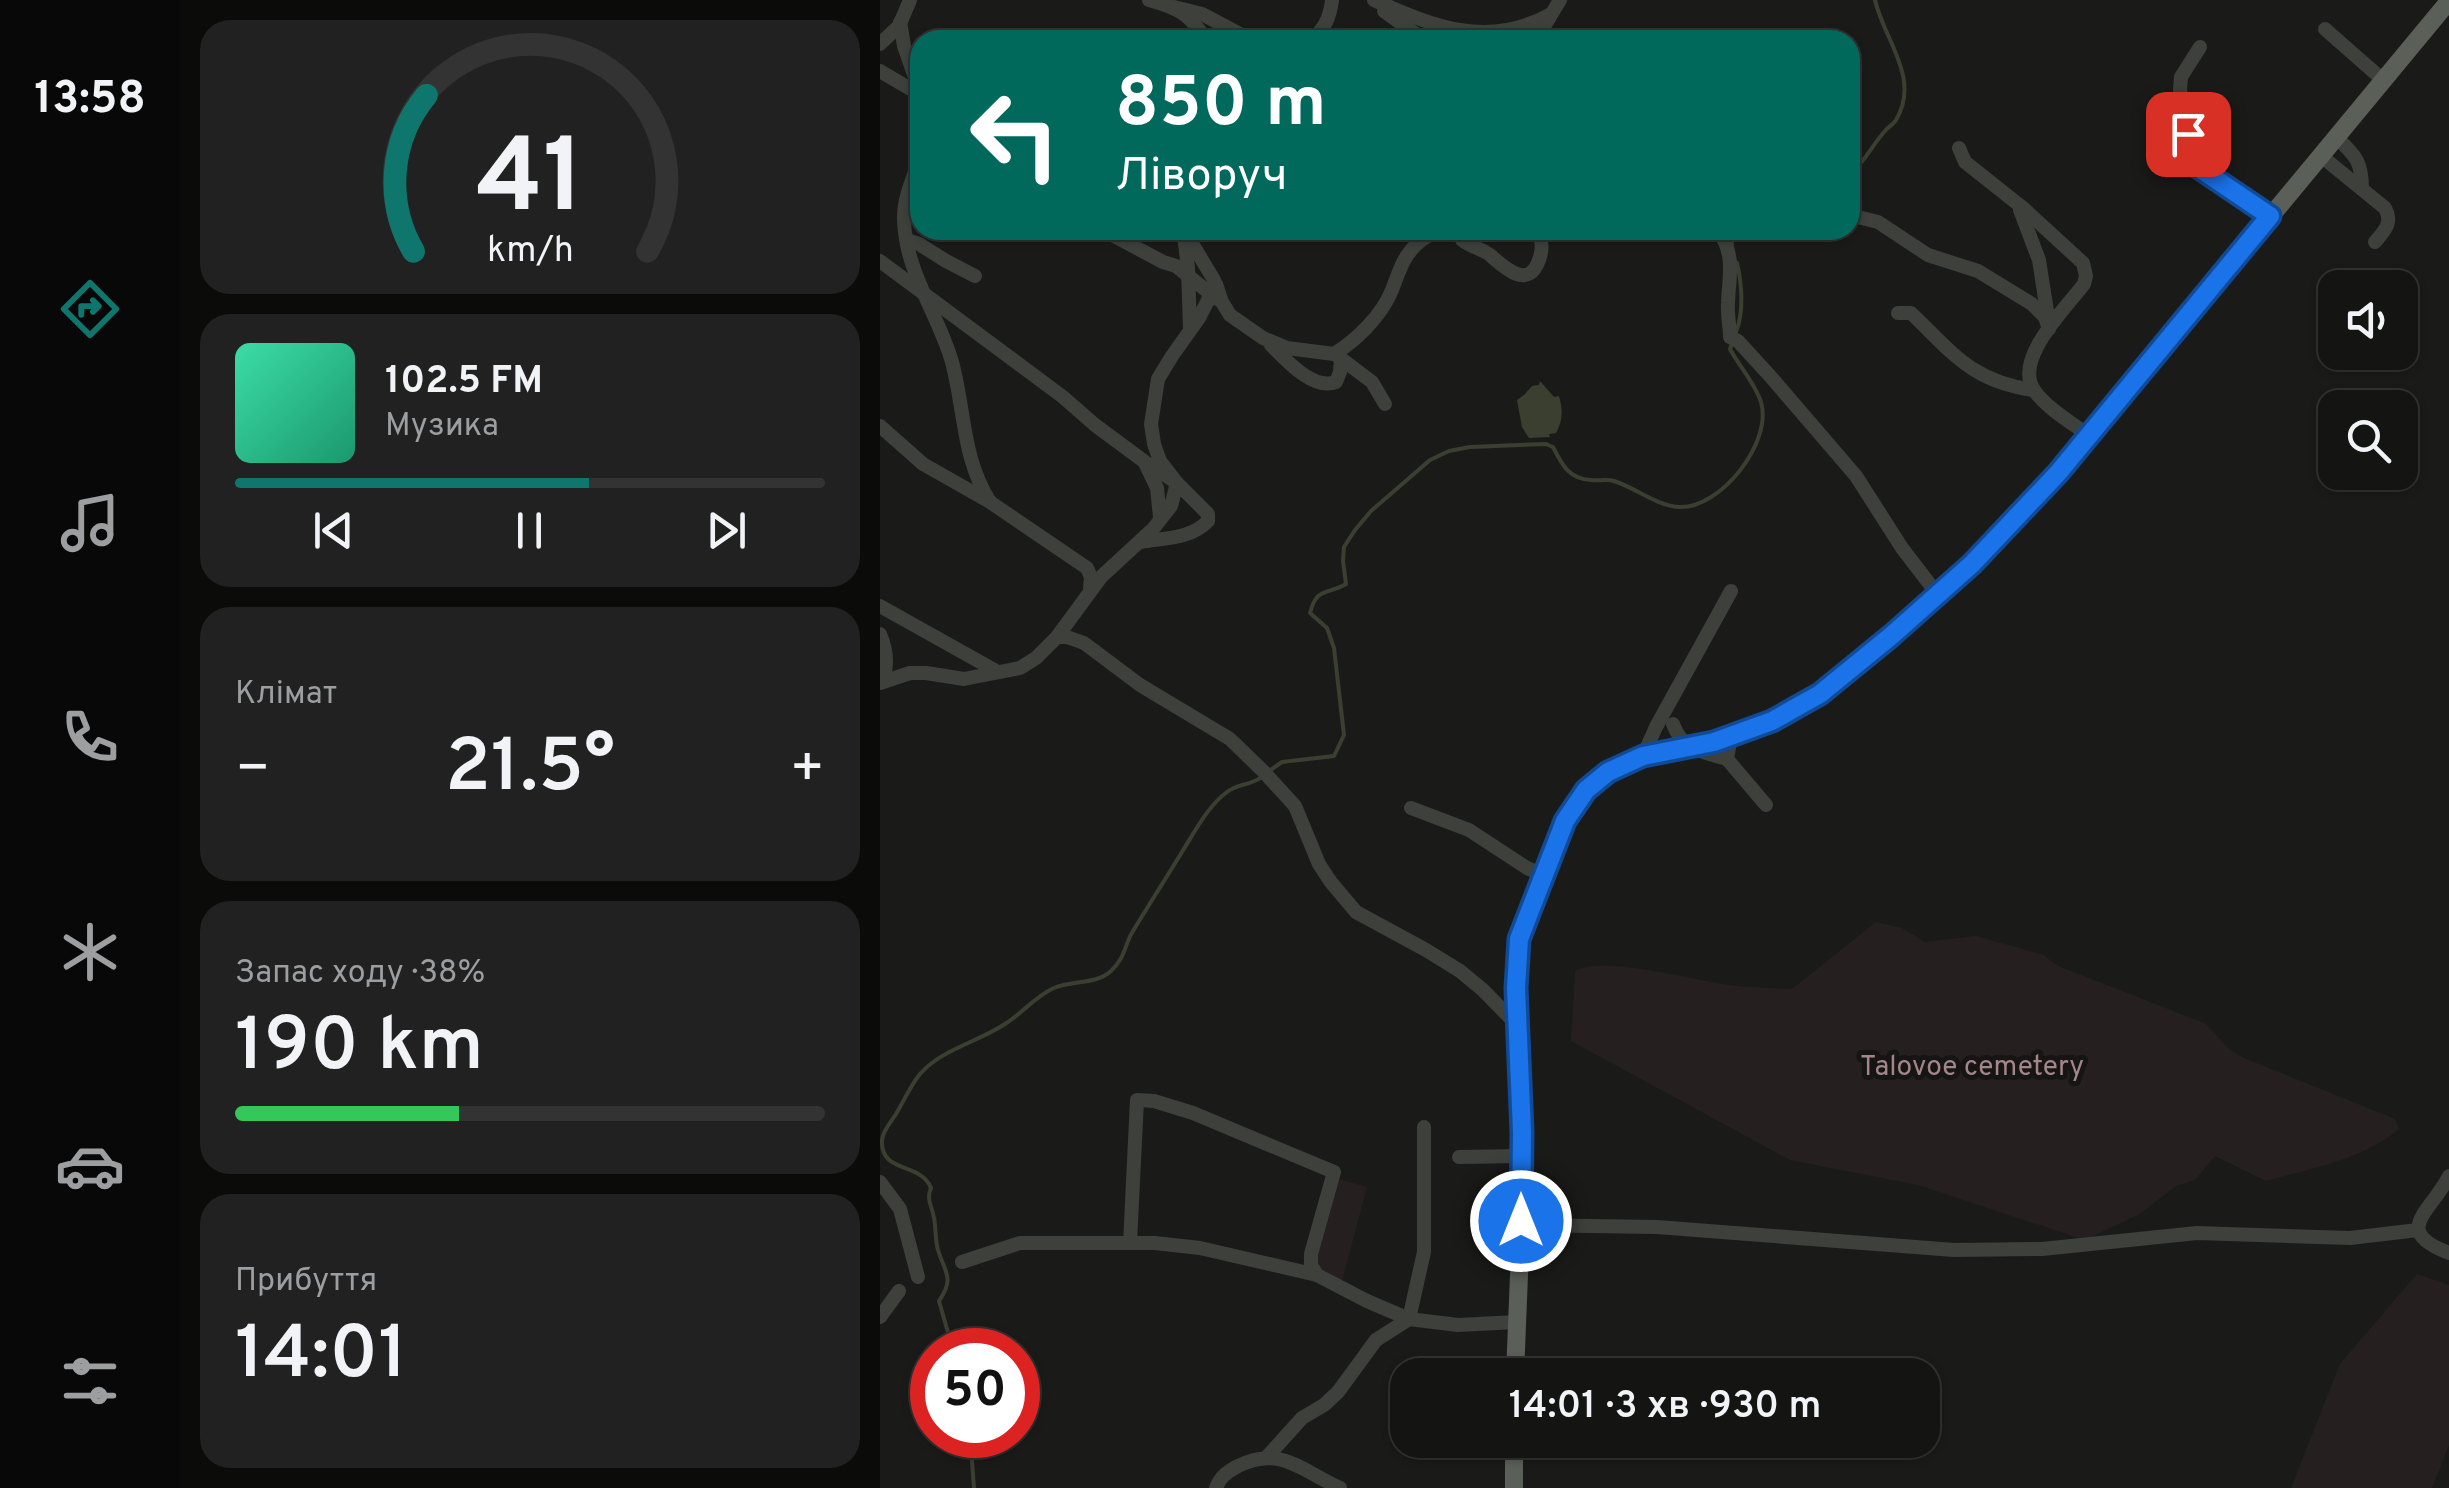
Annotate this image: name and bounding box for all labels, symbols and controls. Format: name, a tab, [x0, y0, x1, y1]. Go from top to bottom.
text: 850 m	[1115, 62, 1327, 151]
icon: left	[950, 70, 1080, 200]
text: 13:58	[34, 72, 146, 129]
pin	[2146, 92, 2231, 177]
icon: arrive	[2161, 107, 2216, 162]
text: 41	[476, 117, 584, 249]
text: Ліворуч	[1115, 149, 1288, 206]
text: km/h	[487, 229, 573, 275]
map controls	[2318, 270, 2418, 490]
button: sound	[2318, 270, 2418, 370]
icon: directions	[55, 274, 125, 344]
text: 102.5 FM	[385, 358, 543, 407]
button: search	[2318, 390, 2418, 490]
text: Музика	[385, 407, 499, 447]
icon: music	[55, 488, 125, 558]
icon: previous	[306, 503, 361, 558]
icon: pause	[502, 503, 557, 558]
icon: next	[699, 503, 754, 558]
text: Клімат	[235, 675, 337, 715]
icon: phone	[55, 702, 125, 772]
text: 21.5°	[445, 723, 615, 818]
text: −	[235, 736, 270, 806]
text: +	[790, 736, 825, 806]
icon: climate	[55, 917, 125, 987]
text: Запас ходу · 38%	[235, 954, 485, 994]
text: 190 km	[235, 1002, 484, 1097]
park label: Talovoe cemetery	[1860, 1050, 2084, 1086]
icon: car	[55, 1131, 125, 1201]
position arrow	[1469, 1169, 1573, 1273]
text: Прибуття	[235, 1262, 377, 1302]
text: 14:01	[235, 1310, 408, 1405]
speed limit sign: 50	[910, 1328, 1040, 1458]
icon: filters	[55, 1346, 125, 1416]
text: 14:01 · 3 хв · 930 m	[1509, 1383, 1821, 1432]

